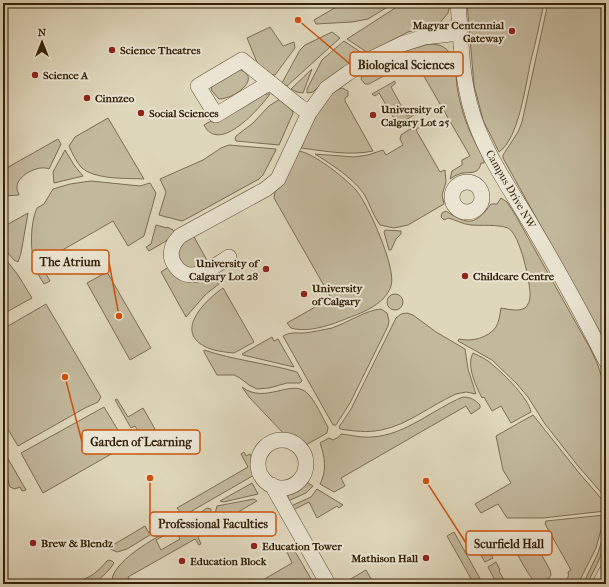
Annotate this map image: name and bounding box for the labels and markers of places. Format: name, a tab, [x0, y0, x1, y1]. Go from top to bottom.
place label: Magyar Centennial Gateway	[411, 19, 505, 45]
marker: Magyar Centennial Gateway	[507, 26, 517, 36]
place label: Science Theatres	[120, 44, 200, 57]
marker: Science Theatres	[107, 45, 117, 55]
callout: Biological Sciences	[350, 52, 463, 76]
place label: Science A	[43, 69, 89, 82]
marker: Science A	[30, 70, 40, 80]
place label: Cinnzeo	[95, 92, 135, 105]
marker: Cinnzeo	[82, 93, 92, 103]
place label: University of Calgary Lot 25	[380, 103, 449, 129]
place label: Social Sciences	[149, 107, 219, 120]
marker: Social Sciences	[136, 108, 146, 118]
marker: University of Calgary Lot 25	[368, 110, 378, 120]
callout: The Atrium	[32, 250, 109, 274]
place label: University of Calgary Lot 28	[189, 257, 260, 283]
marker: University of Calgary Lot 28	[261, 264, 271, 274]
place label: Childcare Centre	[473, 270, 555, 283]
marker: Childcare Centre	[460, 271, 470, 281]
place label: University of Calgary	[311, 282, 364, 308]
marker: University of Calgary	[299, 289, 309, 299]
callout: Garden of Learning	[82, 430, 200, 454]
callout: Professional Faculties	[150, 512, 276, 536]
callout: Scurfield Hall	[466, 531, 552, 555]
place label: Brew & Blendz	[41, 537, 113, 550]
marker: Brew & Blendz	[28, 538, 38, 548]
place label: Education Tower	[262, 540, 342, 553]
marker: Education Tower	[249, 541, 259, 551]
place label: Mathison Hall	[350, 552, 419, 565]
marker: Mathison Hall	[421, 553, 431, 563]
place label: Education Block	[190, 555, 267, 568]
marker: Education Block	[177, 556, 187, 566]

